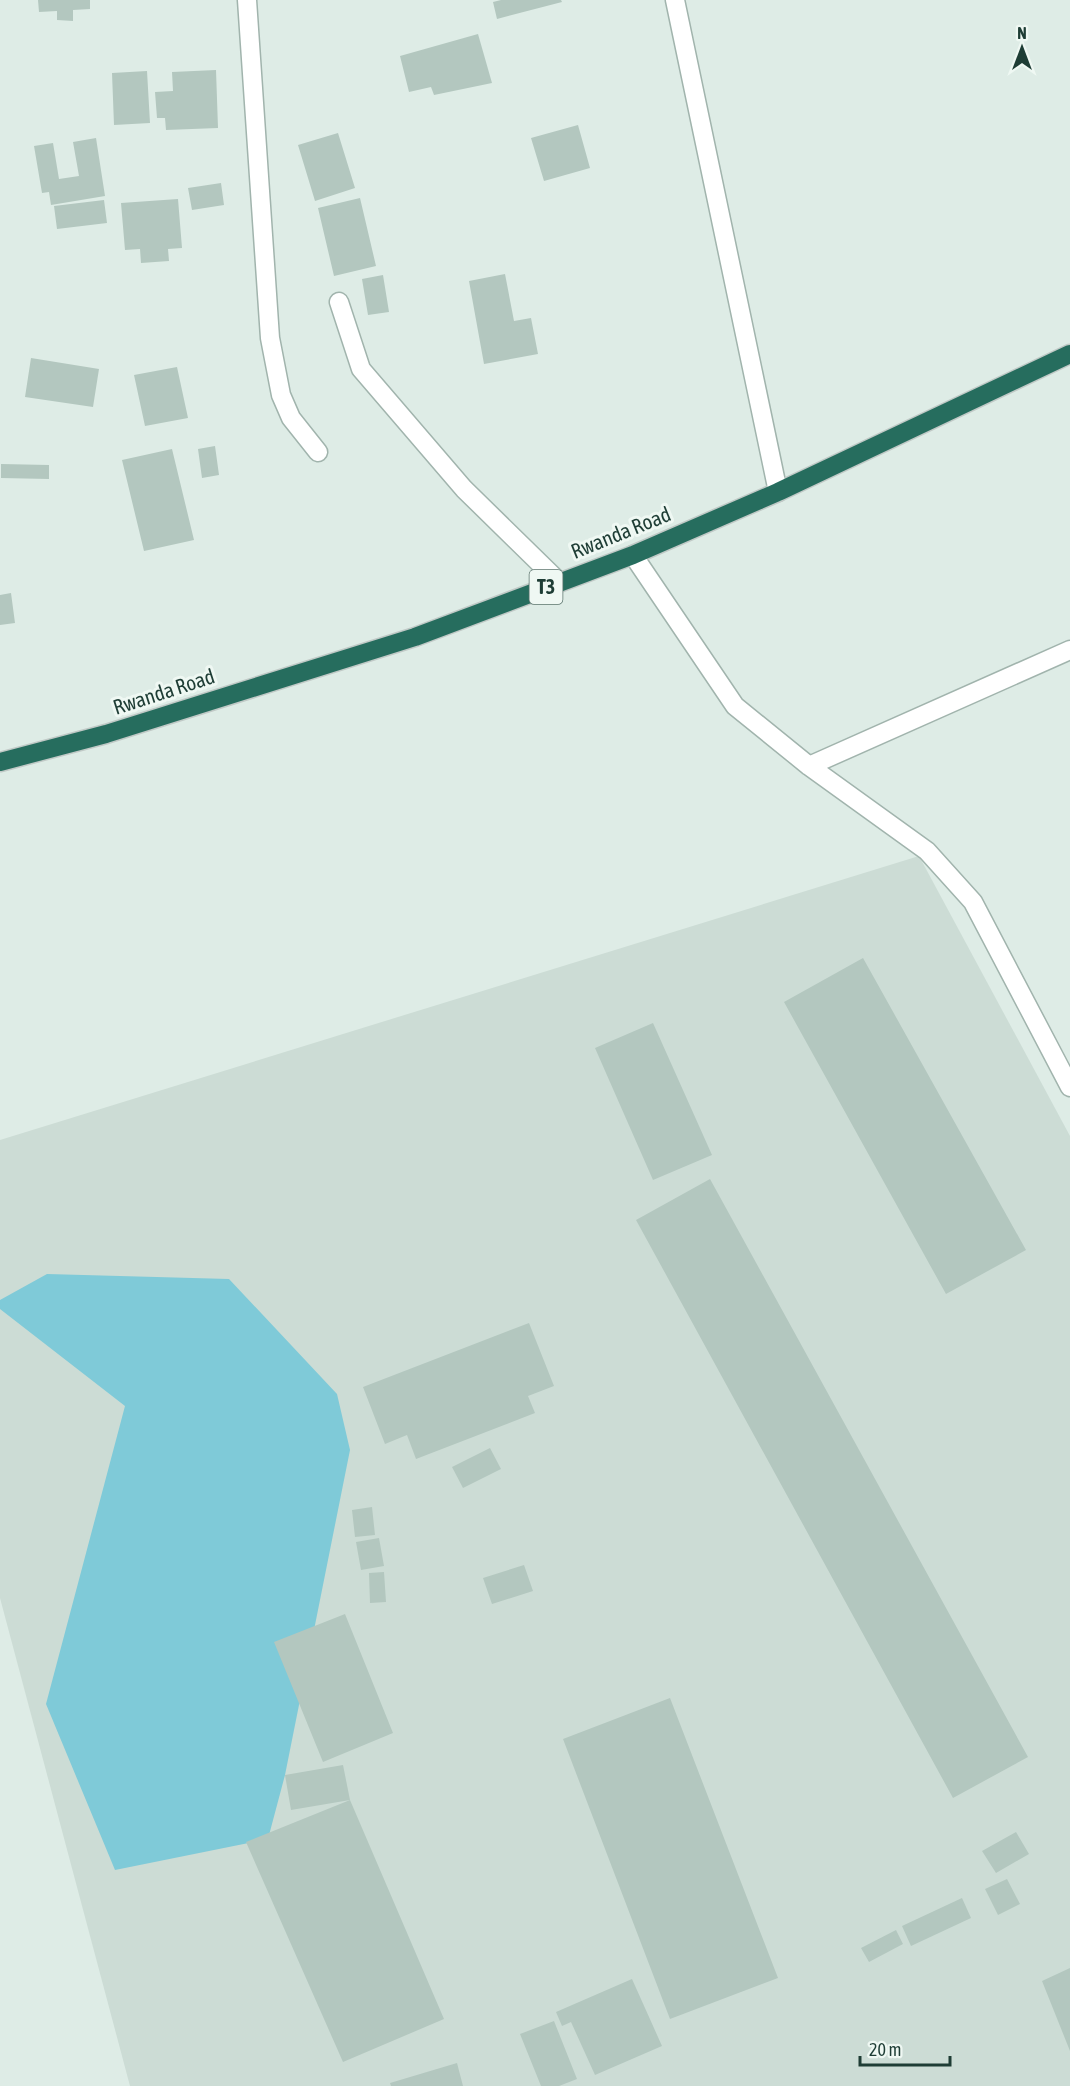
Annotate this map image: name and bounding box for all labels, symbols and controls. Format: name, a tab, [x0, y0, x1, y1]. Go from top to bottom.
north arrow	[992, 18, 1052, 78]
text: N	[1017, 24, 1027, 42]
street label: Rwanda Road	[567, 501, 674, 563]
road number: T3	[530, 570, 562, 604]
street label: Rwanda Road	[110, 663, 218, 719]
scale bar	[860, 2029, 950, 2067]
text: 20 m	[869, 2039, 901, 2060]

